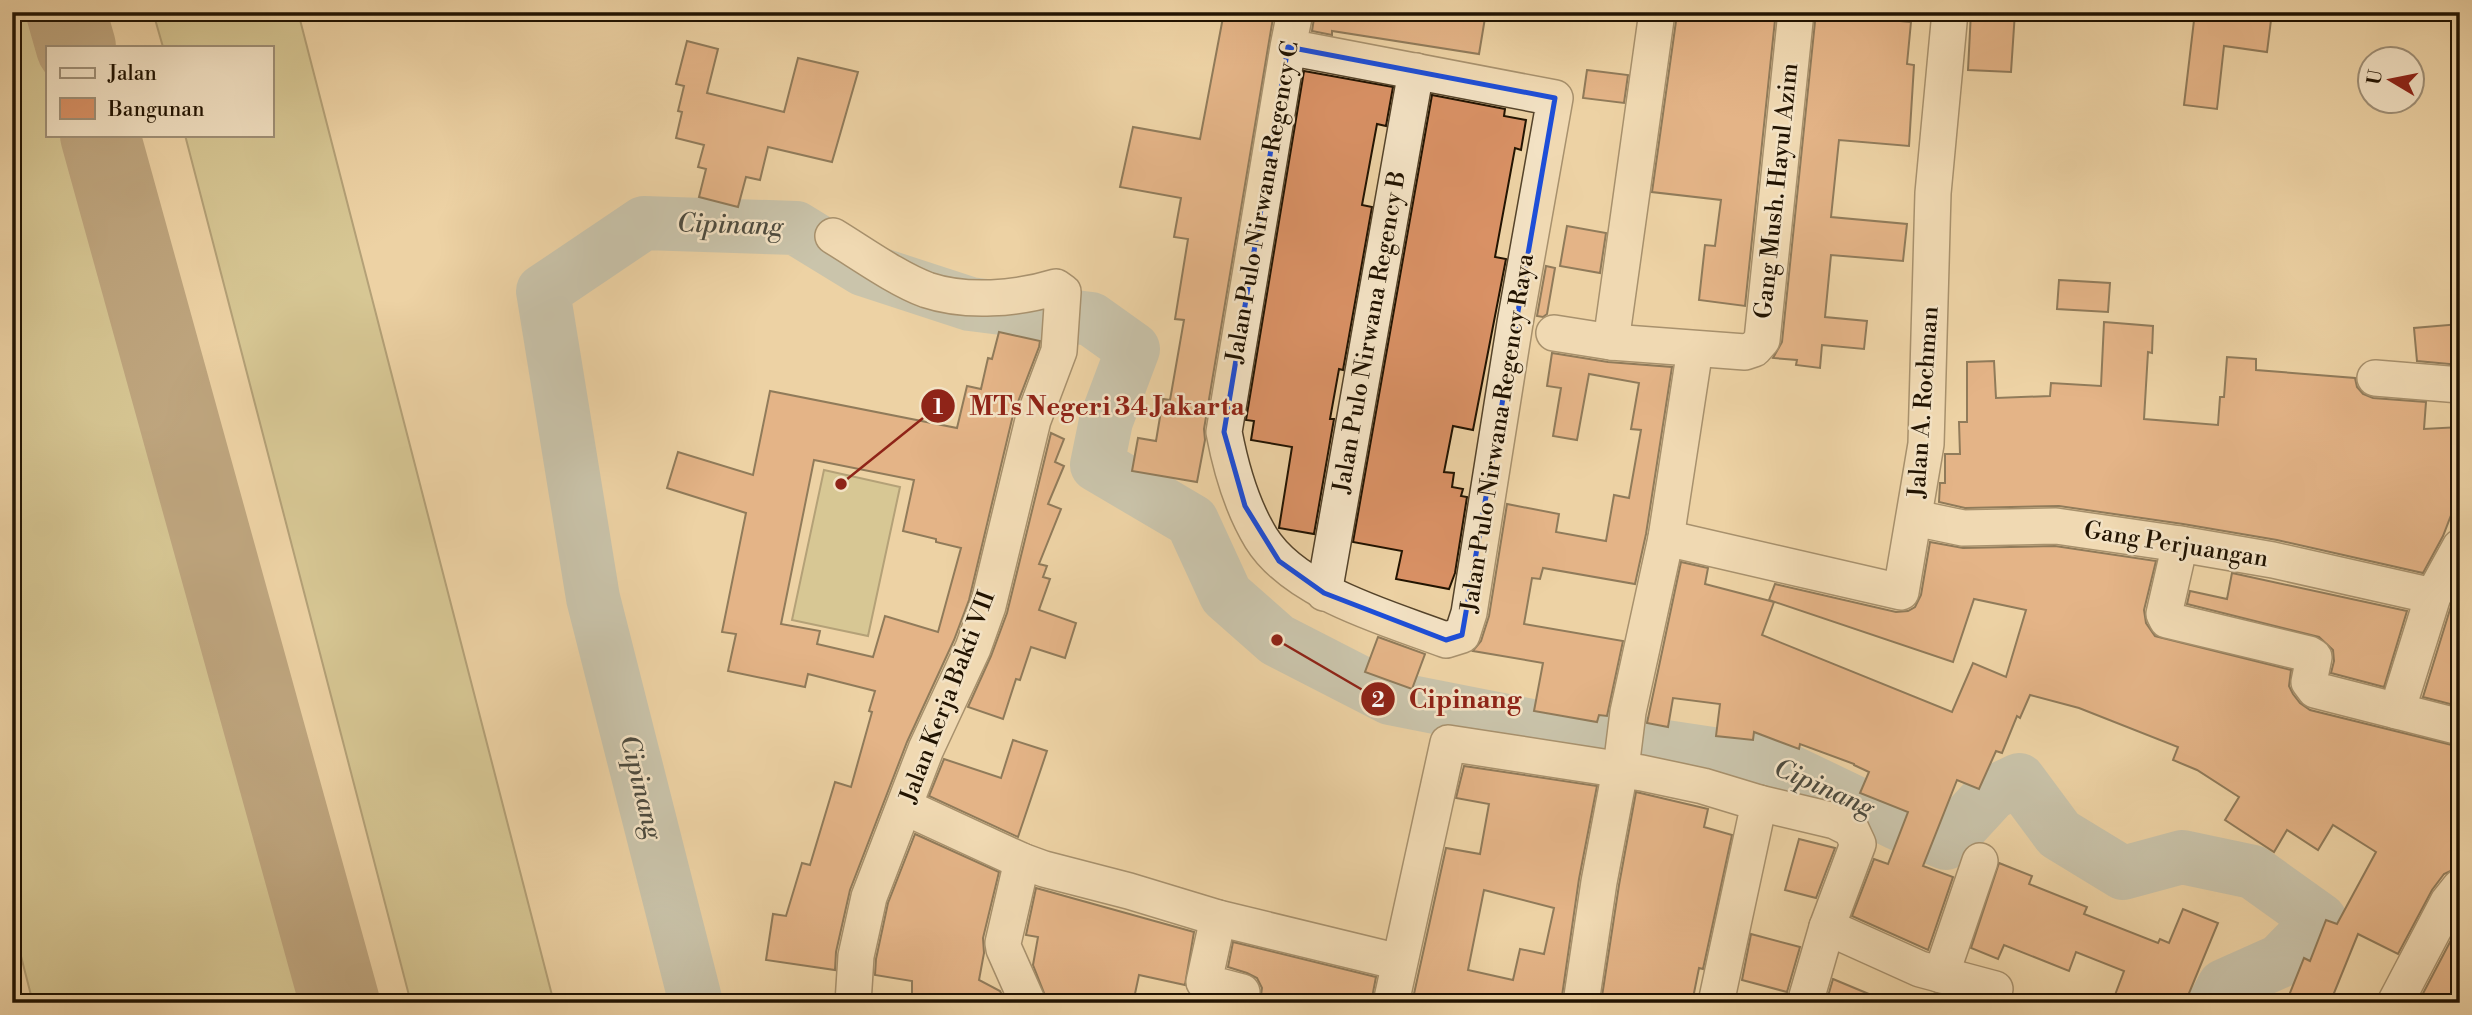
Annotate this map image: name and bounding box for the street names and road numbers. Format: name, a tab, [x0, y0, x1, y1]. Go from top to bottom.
street label: Jalan Pulo Nirwana Regency C	[1220, 39, 1306, 366]
street label: Gang Mush. Hayul Azim	[1749, 62, 1805, 320]
street label: Jalan Pulo Nirwana Regency B	[1327, 169, 1413, 496]
street label: Jalan Pulo Nirwana Regency Raya	[1455, 251, 1541, 615]
street label: Jalan A. Rochman	[1902, 305, 1946, 500]
street label: Gang Perjuangan	[2082, 516, 2270, 574]
street label: Jalan Kerja Bakti VII	[893, 587, 1002, 808]

